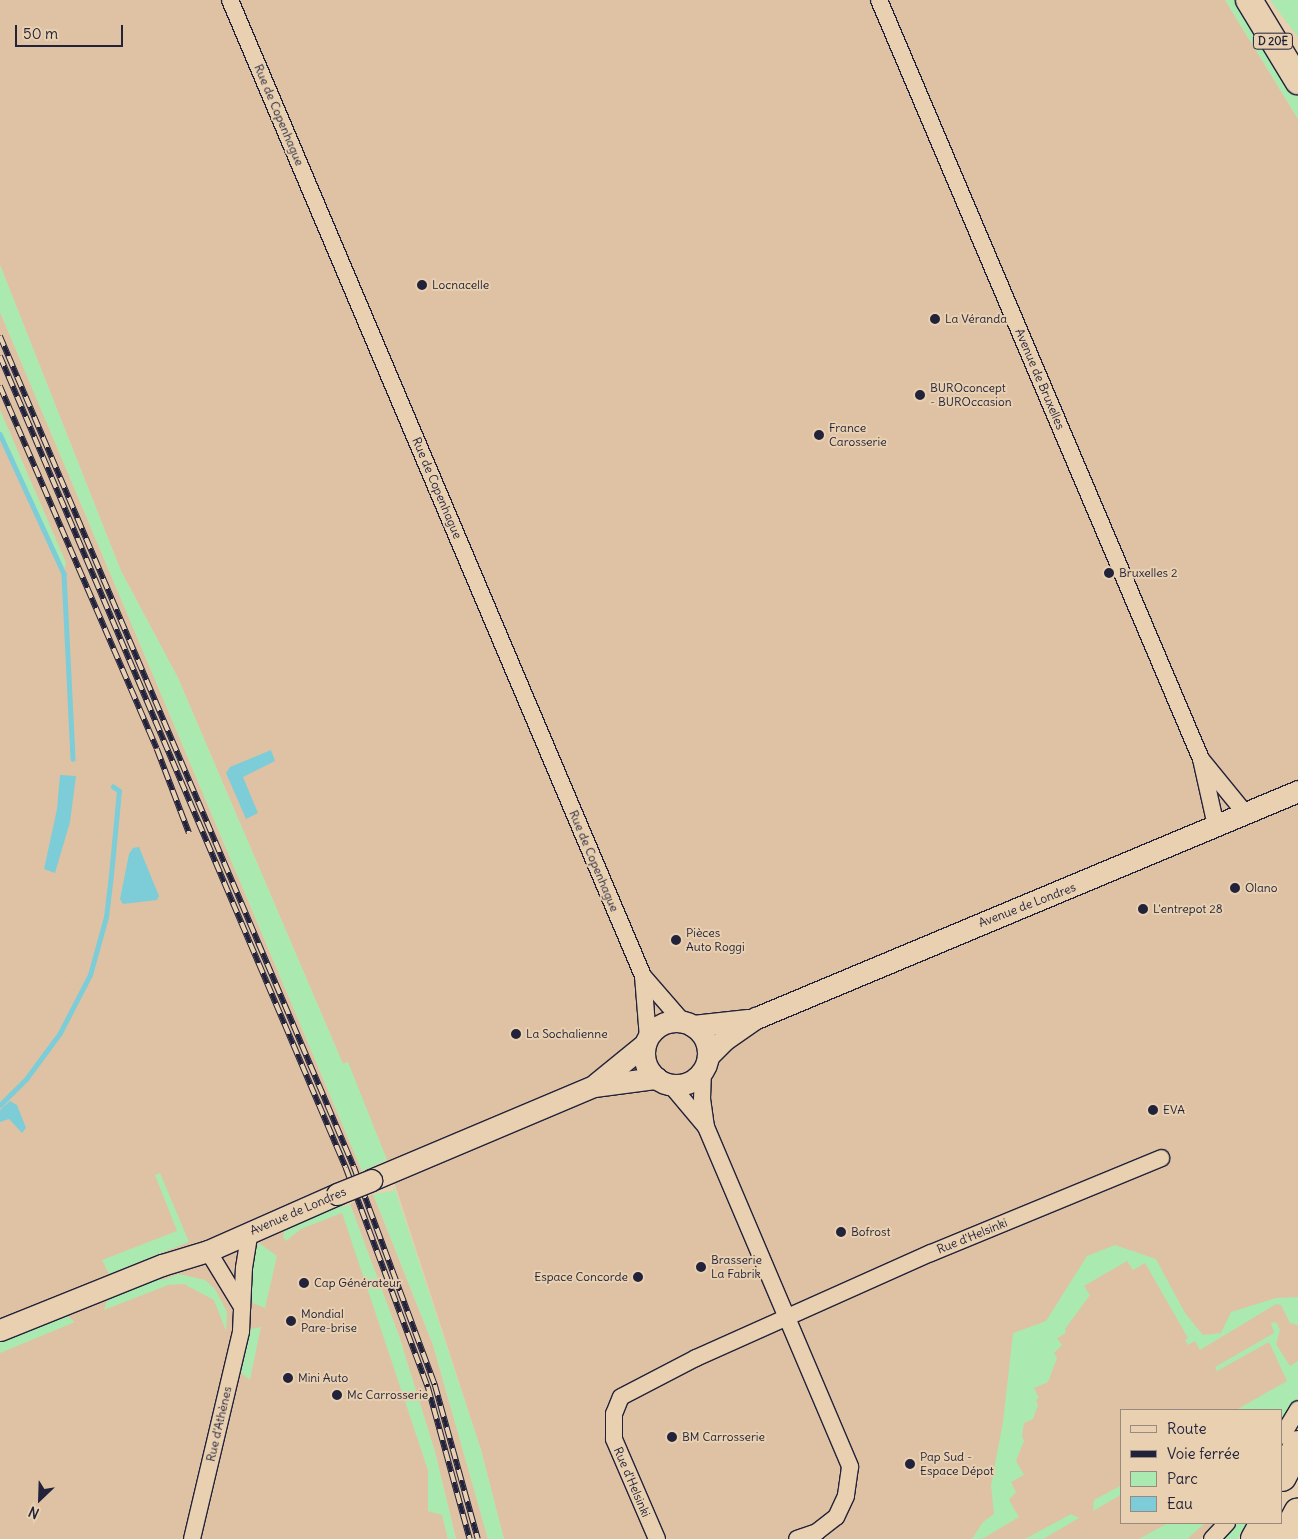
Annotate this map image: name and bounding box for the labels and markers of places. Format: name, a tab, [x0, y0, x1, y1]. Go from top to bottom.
place label: Locnacelle	[432, 278, 489, 292]
marker: Locnacelle	[416, 279, 428, 291]
place label: La Véranda	[945, 312, 1007, 326]
marker: La Véranda	[929, 313, 941, 325]
place label: BUROconcept - BUROccasion	[930, 381, 1012, 409]
marker: BUROconcept - BUROccasion	[914, 389, 926, 401]
place label: France Carosserie	[829, 421, 887, 449]
marker: France Carosserie	[813, 429, 825, 441]
place label: Bruxelles 2	[1119, 566, 1178, 580]
marker: Bruxelles 2	[1103, 567, 1115, 579]
place label: Olano	[1245, 881, 1278, 895]
marker: Olano	[1229, 882, 1241, 894]
place label: L'entrepot 28	[1153, 902, 1223, 916]
marker: L'entrepot 28	[1137, 903, 1149, 915]
place label: Pièces Auto Roggi	[686, 926, 745, 954]
marker: Pièces Auto Roggi	[670, 934, 682, 946]
place label: La Sochalienne	[526, 1027, 608, 1041]
marker: La Sochalienne	[510, 1028, 522, 1040]
place label: EVA	[1163, 1103, 1185, 1117]
marker: EVA	[1147, 1104, 1159, 1116]
place label: Bofrost	[851, 1225, 890, 1239]
marker: Bofrost	[835, 1226, 847, 1238]
place label: Brasserie La Fabrik	[711, 1253, 762, 1281]
marker: Brasserie La Fabrik	[695, 1261, 707, 1273]
place label: Espace Concorde	[534, 1270, 628, 1284]
marker: Espace Concorde	[632, 1271, 644, 1283]
place label: Cap Générateur	[314, 1276, 401, 1290]
marker: Cap Générateur	[298, 1277, 310, 1289]
place label: Mondial Pare-brise	[301, 1307, 357, 1335]
marker: Mondial Pare-brise	[285, 1315, 297, 1327]
place label: Mini Auto	[298, 1371, 348, 1385]
marker: Mini Auto	[282, 1372, 294, 1384]
place label: Mc Carrosserie	[347, 1388, 428, 1402]
marker: Mc Carrosserie	[331, 1389, 343, 1401]
place label: BM Carrosserie	[682, 1430, 765, 1444]
marker: BM Carrosserie	[666, 1431, 678, 1443]
place label: Pap Sud - Espace Dépot	[920, 1450, 994, 1478]
marker: Pap Sud - Espace Dépot	[904, 1458, 916, 1470]

